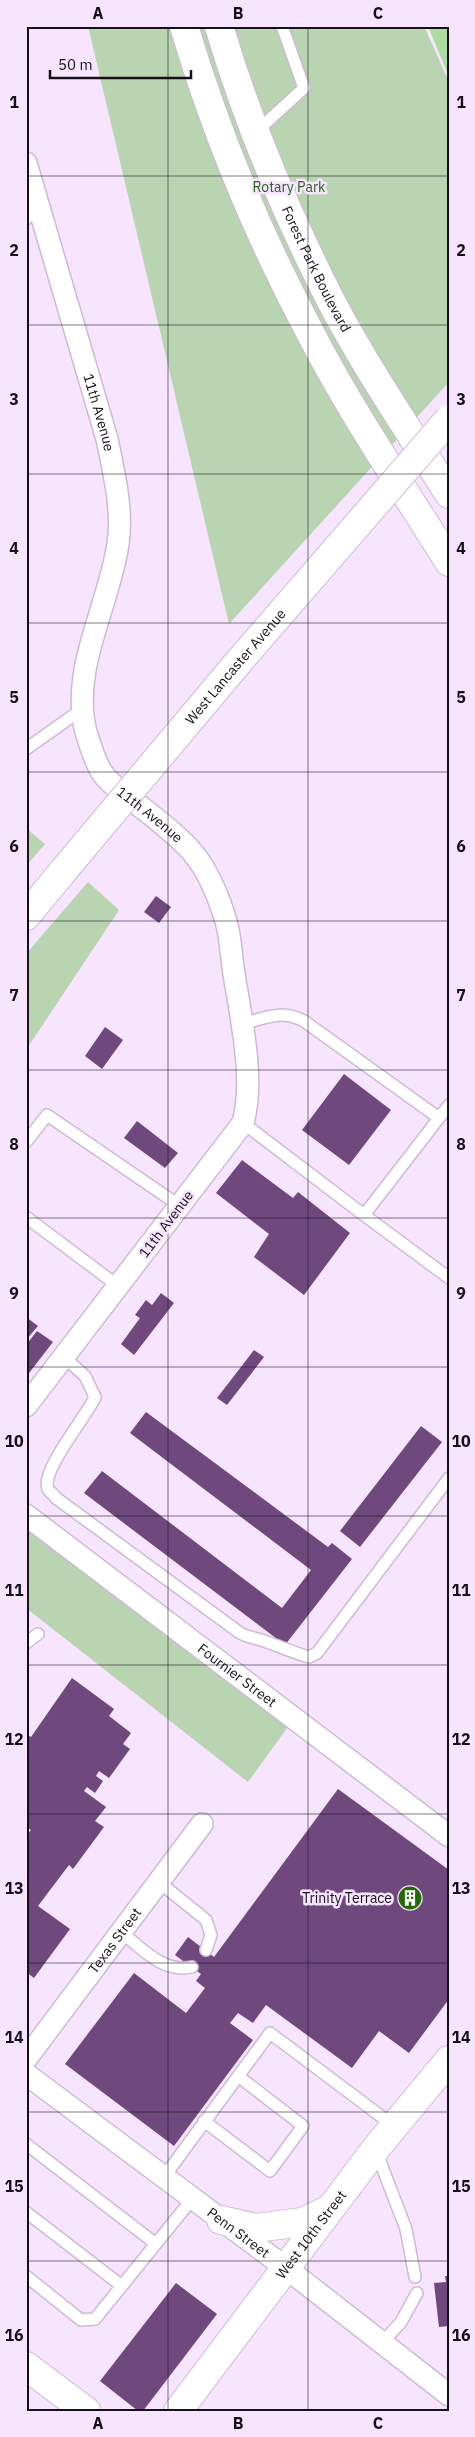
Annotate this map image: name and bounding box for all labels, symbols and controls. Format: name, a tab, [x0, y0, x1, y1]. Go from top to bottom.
text: A	[93, 3, 104, 23]
text: B	[233, 3, 244, 23]
text: C	[373, 3, 383, 23]
scale bar	[50, 48, 191, 80]
text: 50 m	[58, 55, 93, 74]
text: 1	[9, 92, 19, 112]
text: 1	[456, 92, 466, 112]
park label: Rotary Park	[253, 178, 326, 196]
street label: Forest Park Boulevard	[278, 203, 355, 335]
text: 2	[9, 240, 19, 260]
text: 2	[456, 240, 466, 260]
street label: 11th Avenue	[79, 372, 118, 453]
text: 3	[9, 389, 19, 409]
text: 3	[456, 389, 466, 409]
text: 4	[9, 538, 19, 558]
text: 4	[456, 538, 466, 558]
street label: West Lancaster Avenue	[181, 605, 290, 728]
text: 5	[9, 687, 19, 707]
text: 5	[456, 687, 466, 707]
street label: 11th Avenue	[113, 783, 187, 847]
text: 6	[9, 836, 19, 856]
text: 6	[456, 836, 466, 856]
text: 7	[9, 985, 19, 1005]
text: 7	[456, 985, 466, 1005]
text: 8	[9, 1134, 19, 1154]
text: 8	[456, 1134, 466, 1154]
street label: 11th Avenue	[135, 1187, 197, 1261]
text: 9	[9, 1283, 19, 1303]
text: 9	[456, 1283, 466, 1303]
text: 10	[4, 1431, 24, 1451]
text: 10	[451, 1431, 471, 1451]
text: 11	[4, 1580, 24, 1600]
text: 11	[451, 1580, 471, 1600]
street label: Fournier Street	[194, 1639, 280, 1711]
text: 12	[4, 1729, 24, 1749]
text: 12	[451, 1729, 471, 1749]
text: 13	[4, 1878, 24, 1898]
text: 13	[451, 1878, 471, 1898]
building icon: Trinity Terrace	[397, 1885, 423, 1911]
place label: Trinity Terrace	[302, 1889, 392, 1907]
street label: Texas Street	[84, 1904, 145, 1977]
text: 14	[4, 2027, 24, 2047]
text: 14	[451, 2027, 471, 2047]
text: 15	[4, 2176, 24, 2196]
text: 15	[451, 2176, 471, 2196]
street label: West 10th Street	[272, 2187, 350, 2282]
street label: Penn Street	[204, 2203, 273, 2262]
text: 16	[4, 2325, 24, 2345]
text: 16	[451, 2325, 471, 2345]
text: A	[93, 2413, 104, 2433]
text: B	[233, 2413, 244, 2433]
text: C	[373, 2413, 383, 2433]

